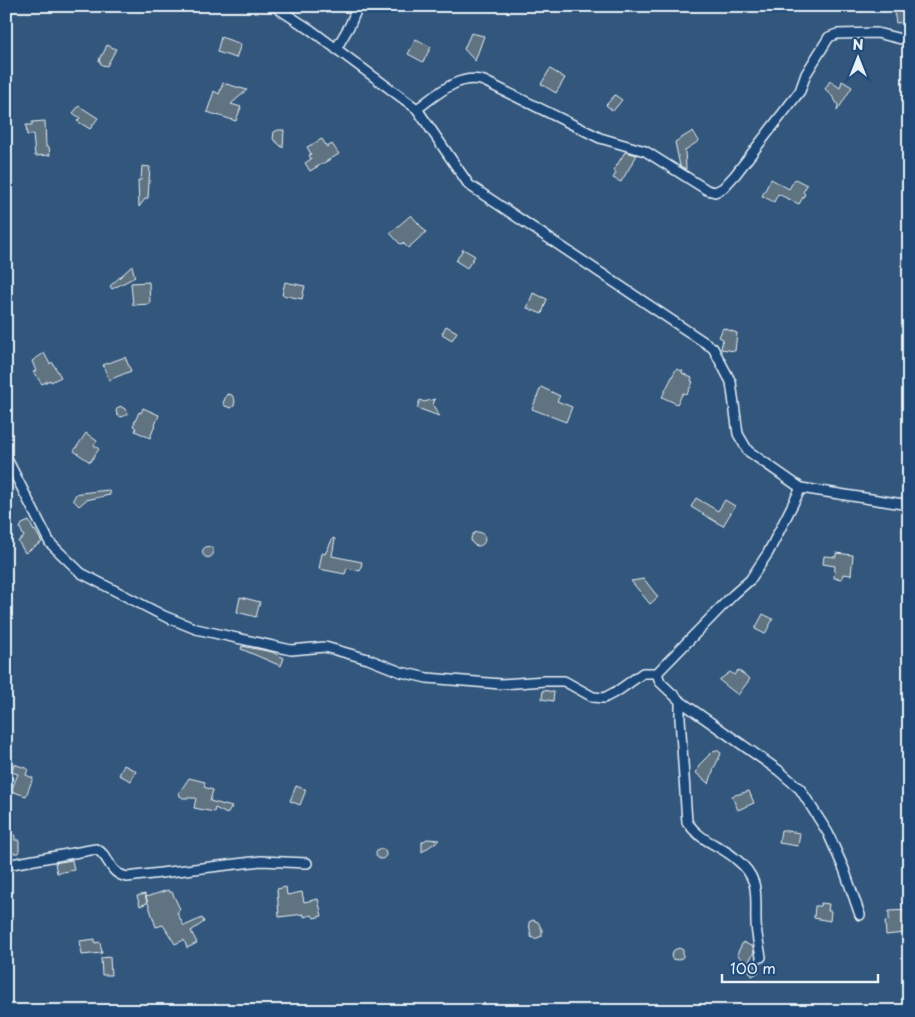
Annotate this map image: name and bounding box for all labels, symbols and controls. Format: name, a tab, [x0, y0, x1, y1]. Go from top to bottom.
north arrow	[832, 32, 882, 82]
text: N	[852, 34, 864, 55]
scale bar	[722, 952, 879, 984]
text: 100 m	[730, 956, 776, 979]

